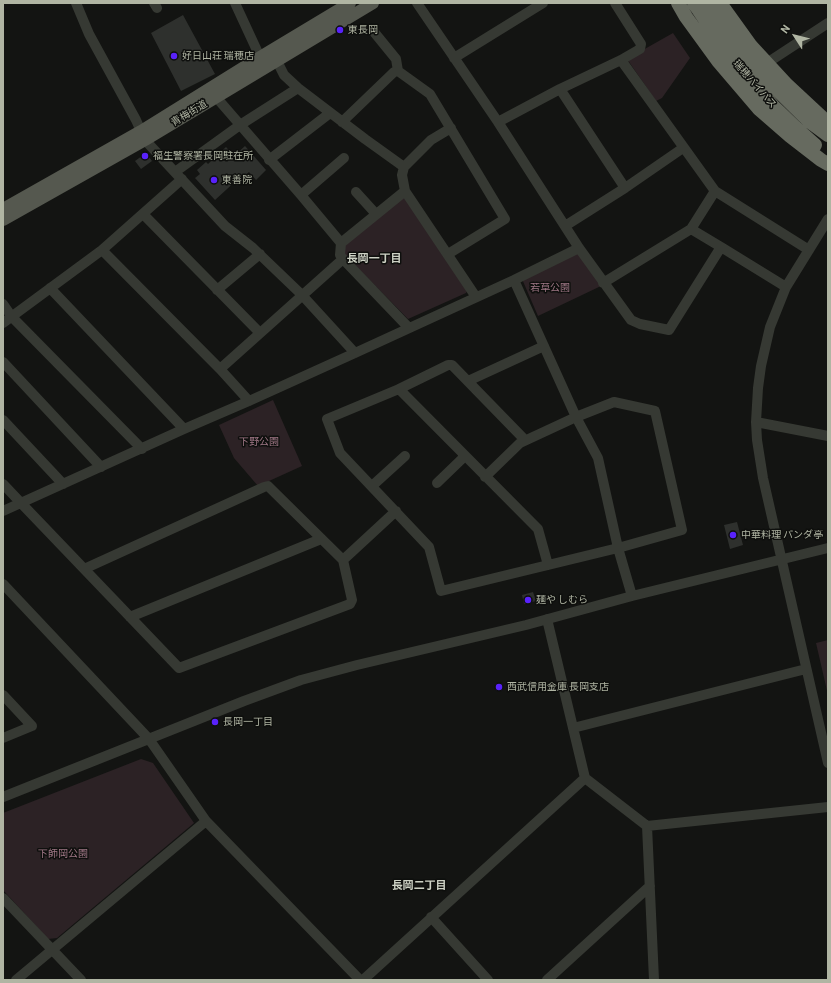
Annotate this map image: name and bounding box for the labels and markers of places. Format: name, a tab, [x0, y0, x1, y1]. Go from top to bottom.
place label: 東長岡	[348, 24, 378, 36]
marker: 東長岡	[335, 25, 345, 35]
place label: 好日山荘 瑞穂店	[182, 50, 254, 62]
marker: 好日山荘 瑞穂店	[169, 51, 179, 61]
place label: 福生警察署長岡駐在所	[153, 150, 253, 162]
marker: 福生警察署長岡駐在所	[140, 151, 150, 161]
place label: 東善院	[222, 174, 252, 186]
marker: 東善院	[209, 175, 219, 185]
place label: 中華料理 パンダ亭	[741, 529, 823, 541]
marker: 中華料理 パンダ亭	[728, 530, 738, 540]
place label: 麺や しむら	[536, 594, 588, 606]
marker: 麺や しむら	[523, 595, 533, 605]
place label: 西武信用金庫 長岡支店	[507, 681, 609, 693]
marker: 西武信用金庫 長岡支店	[494, 682, 504, 692]
place label: 長岡一丁目	[223, 716, 273, 728]
marker: 長岡一丁目	[210, 717, 220, 727]

